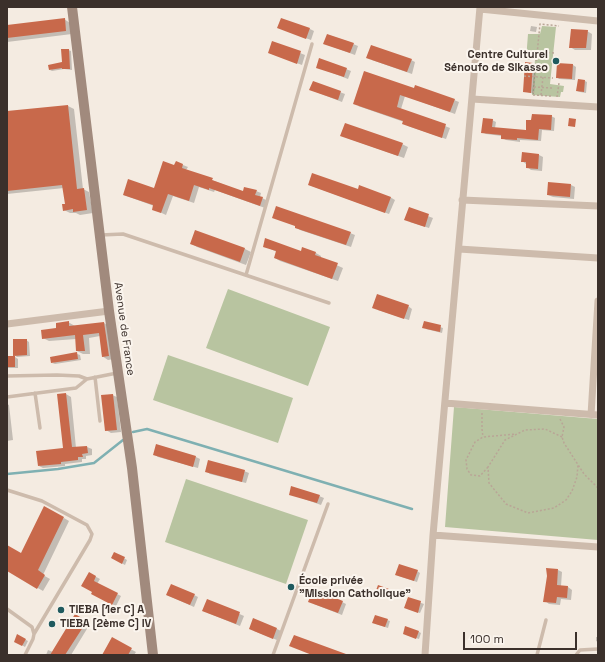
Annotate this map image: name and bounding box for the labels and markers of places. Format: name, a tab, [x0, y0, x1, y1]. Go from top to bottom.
place label: Centre Culturel Sénoufo de Sikasso	[444, 48, 548, 74]
marker: Centre Culturel Sénoufo de Sikasso	[551, 56, 561, 66]
place label: École privée "Mission Catholique"	[299, 574, 411, 600]
marker: École privée "Mission Catholique"	[286, 582, 296, 592]
place label: TIEBA [1er C] A	[69, 603, 144, 617]
marker: TIEBA [1er C] A	[56, 605, 66, 615]
place label: TIEBA [2ème C] IV	[60, 617, 151, 631]
marker: TIEBA [2ème C] IV	[47, 619, 57, 629]

